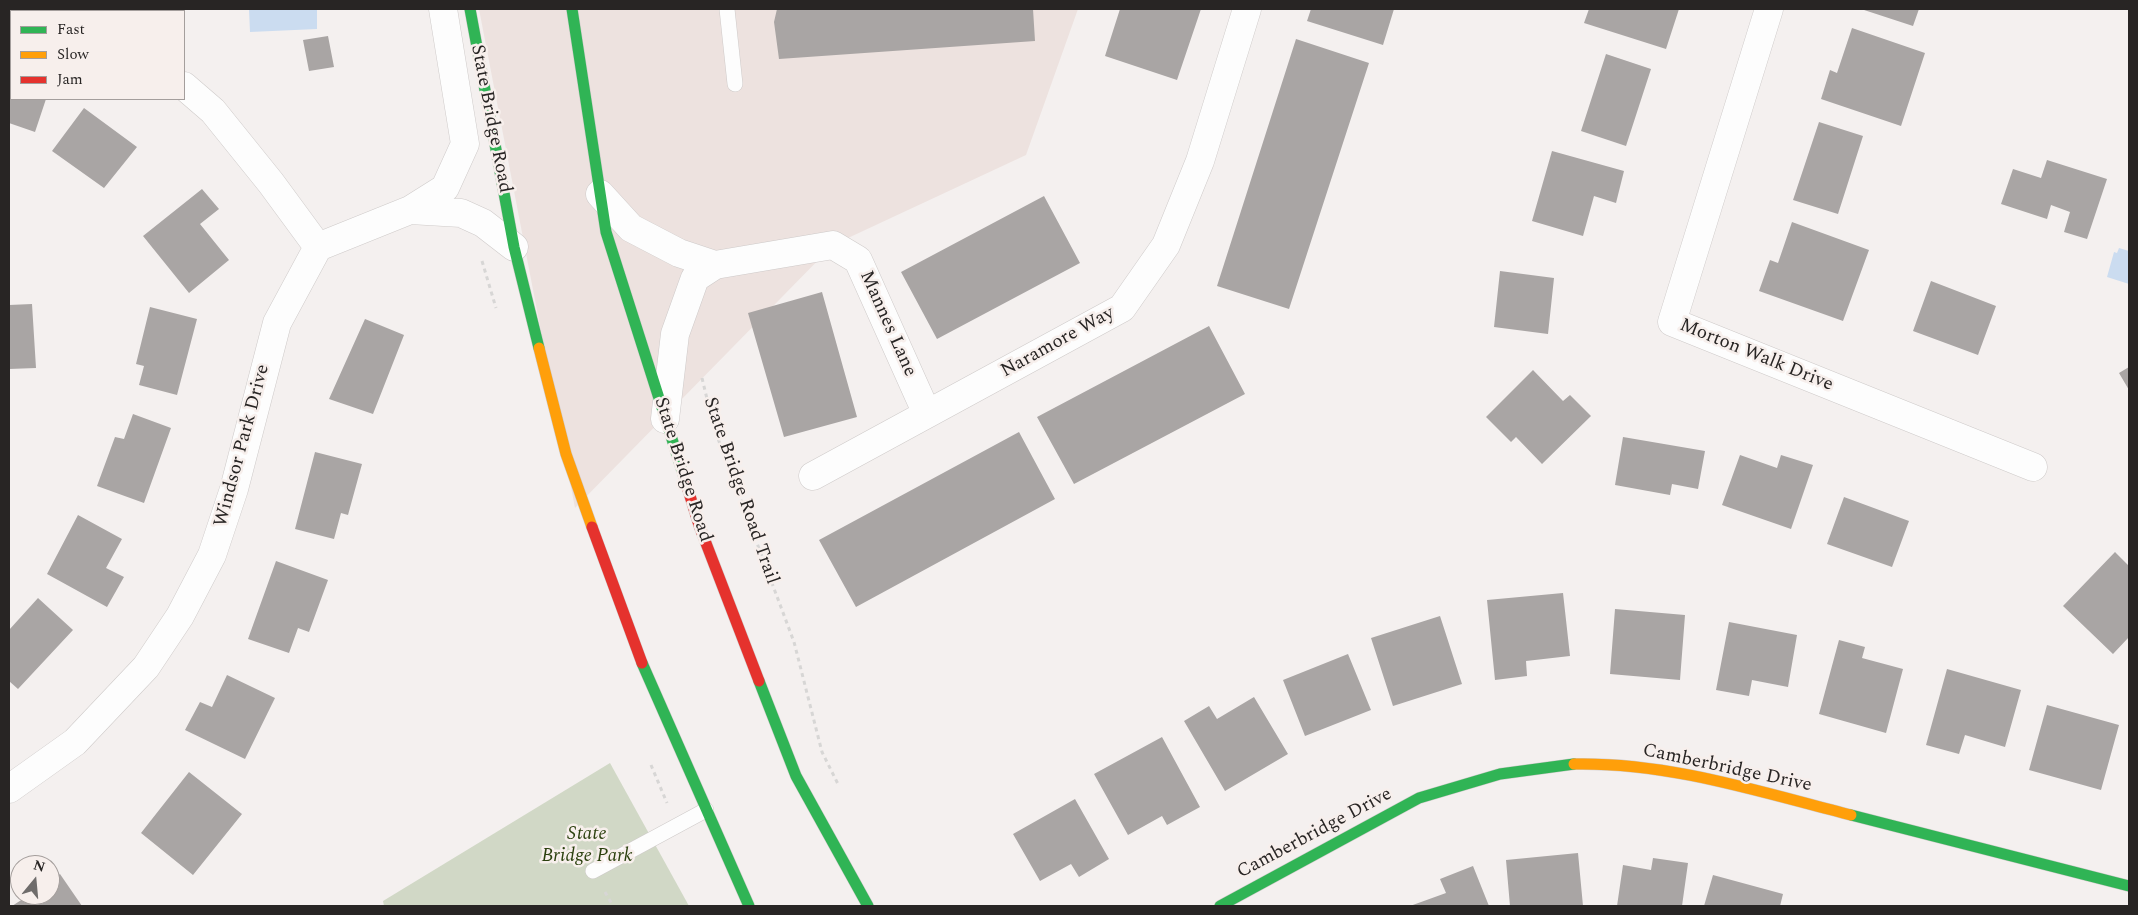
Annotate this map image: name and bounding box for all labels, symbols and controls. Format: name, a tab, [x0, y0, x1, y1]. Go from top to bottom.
legend	[10, 10, 185, 100]
text: Fast	[57, 18, 85, 41]
text: Slow	[57, 43, 89, 66]
street label: State Bridge Road	[464, 43, 516, 195]
text: Jam	[57, 68, 83, 91]
street label: Mannes Lane	[854, 268, 920, 380]
street label: Naramore Way	[997, 302, 1119, 384]
street label: Morton Walk Drive	[1676, 315, 1836, 397]
street label: Windsor Park Drive	[210, 362, 276, 530]
street label: State Bridge Road	[648, 395, 716, 545]
street label: State Bridge Road Trail	[697, 395, 783, 587]
street label: Camberbridge Drive	[1640, 740, 1814, 798]
street label: Camberbridge Drive	[1234, 784, 1396, 884]
park label: State Bridge Park	[541, 824, 633, 868]
text: N	[31, 854, 48, 878]
north arrow	[10, 855, 60, 905]

